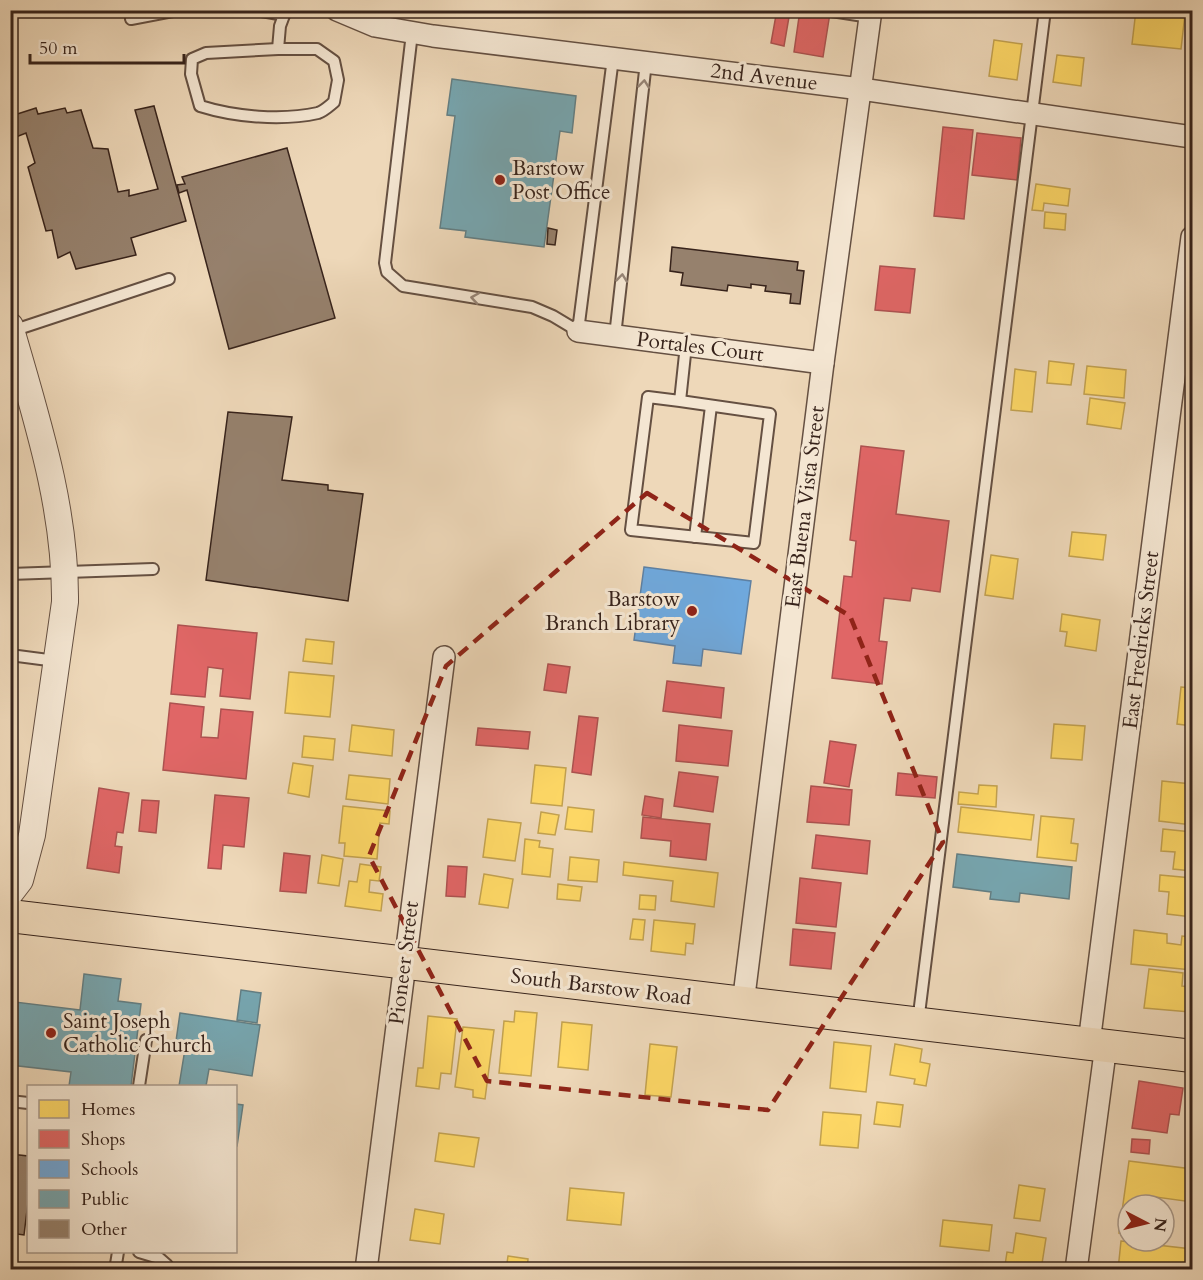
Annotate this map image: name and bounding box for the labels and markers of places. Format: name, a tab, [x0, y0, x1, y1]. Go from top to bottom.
place label: Barstow Post Office	[512, 154, 610, 207]
marker: Barstow Post Office	[493, 173, 507, 187]
place label: Barstow Branch Library	[545, 585, 680, 638]
marker: Barstow Branch Library	[685, 604, 699, 618]
place label: Saint Joseph Catholic Church	[63, 1007, 212, 1060]
marker: Saint Joseph Catholic Church	[44, 1026, 58, 1040]

